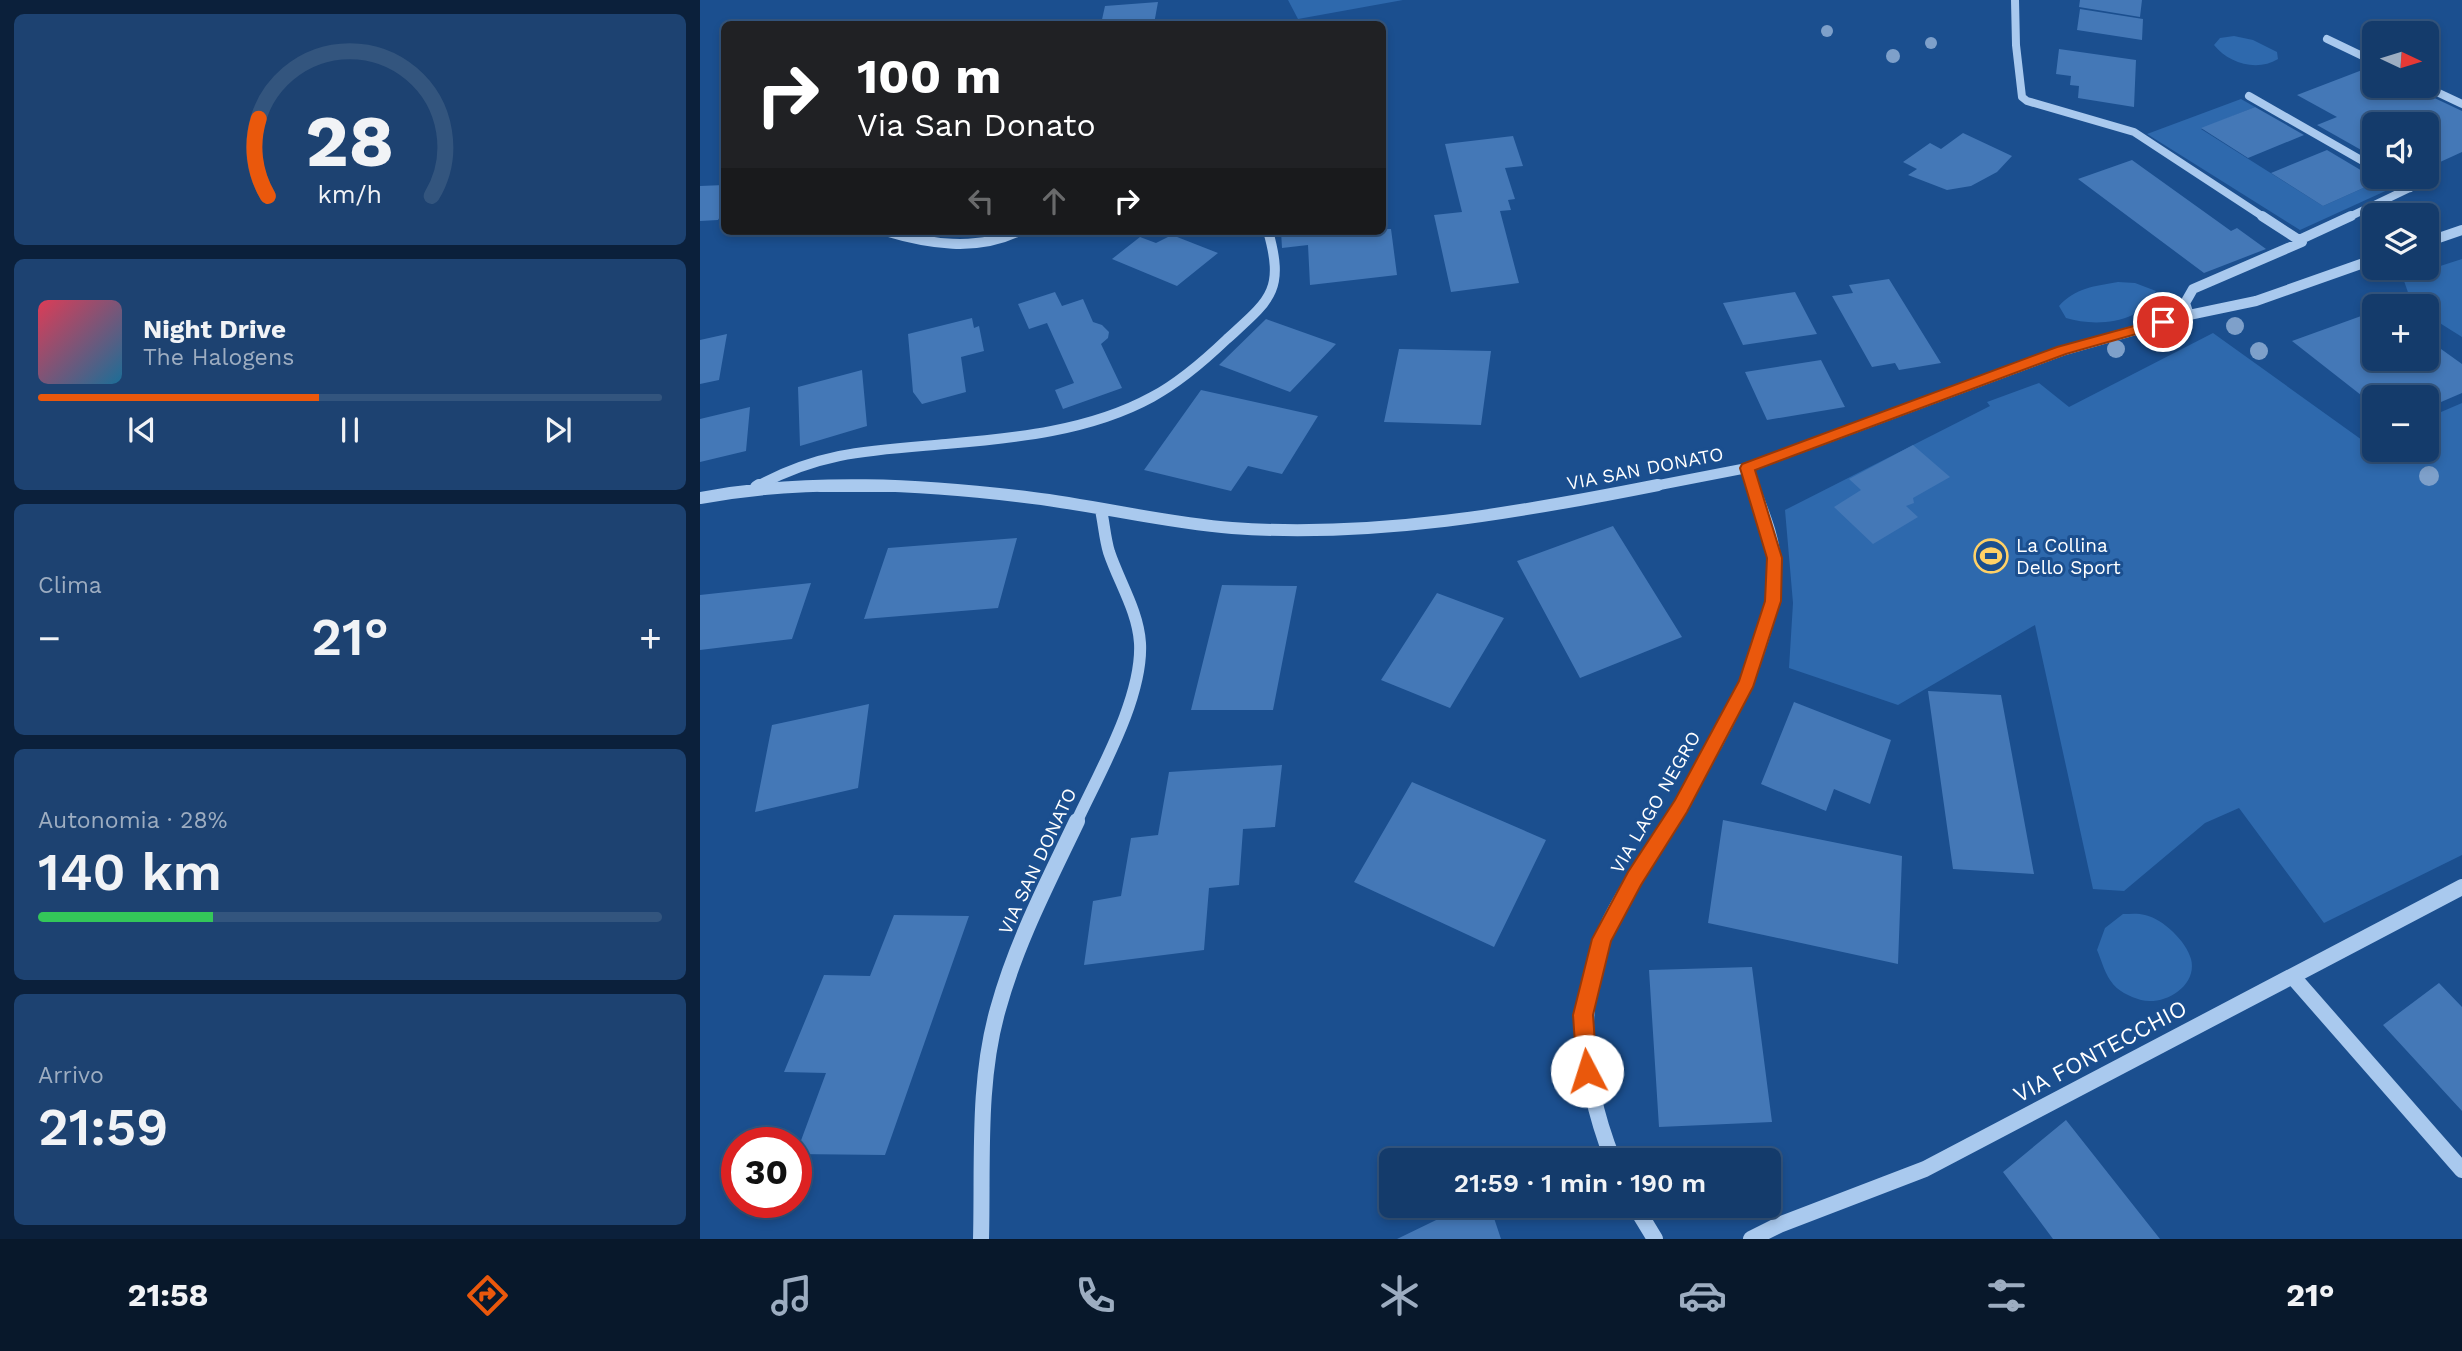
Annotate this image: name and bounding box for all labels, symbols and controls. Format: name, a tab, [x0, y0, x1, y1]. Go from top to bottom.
north arrow	[2362, 21, 2440, 98]
map controls	[2362, 21, 2439, 462]
text: 100 m	[857, 47, 1001, 105]
icon: right	[742, 49, 833, 140]
text: 28	[305, 98, 395, 184]
text: Via San Donato	[857, 106, 1096, 144]
button: sound	[2362, 112, 2439, 189]
text: km/h	[318, 179, 382, 208]
icon: left	[962, 182, 1000, 220]
icon: ahead	[1035, 182, 1073, 220]
icon: right	[1108, 182, 1146, 220]
button: layers	[2362, 203, 2439, 280]
pin	[2133, 292, 2193, 352]
button: +	[2362, 294, 2439, 371]
icon: arrive	[2144, 303, 2182, 341]
text: Night Drive	[143, 314, 286, 344]
text: The Halogens	[143, 344, 294, 371]
button: −	[2362, 385, 2439, 462]
icon: previous	[123, 411, 161, 449]
icon: pause	[331, 411, 369, 449]
icon: next	[539, 411, 577, 449]
street label: VIA SAN DONATO	[1565, 442, 1725, 495]
place label: La Collina Dello Sport	[2016, 534, 2121, 579]
sports icon: La Collina Dello Sport	[1972, 537, 2010, 575]
text: Clima	[38, 572, 102, 599]
text: 21°	[311, 607, 389, 668]
text: −	[38, 616, 61, 660]
text: +	[639, 616, 662, 660]
street label: VIA LAGO NEGRO	[1605, 727, 1705, 877]
street label: VIA SAN DONATO	[993, 784, 1082, 938]
text: Autonomia · 28%	[38, 807, 227, 834]
text: 140 km	[38, 842, 222, 903]
street label: VIA FONTECCHIO	[2009, 994, 2191, 1109]
position arrow	[1550, 1034, 1624, 1108]
text: Arrivo	[38, 1062, 104, 1089]
text: 21:59	[38, 1097, 168, 1158]
speed limit sign: 30	[721, 1127, 812, 1218]
text: 21:59 · 1 min · 190 m	[1454, 1168, 1706, 1198]
icon: directions	[463, 1271, 512, 1320]
icon: music	[767, 1271, 816, 1320]
icon: phone	[1071, 1271, 1120, 1320]
icon: climate	[1375, 1271, 1424, 1320]
icon: car	[1678, 1271, 1727, 1320]
icon: filters	[1982, 1271, 2031, 1320]
text: 21:58	[127, 1276, 209, 1314]
text: 21°	[2286, 1276, 2335, 1314]

